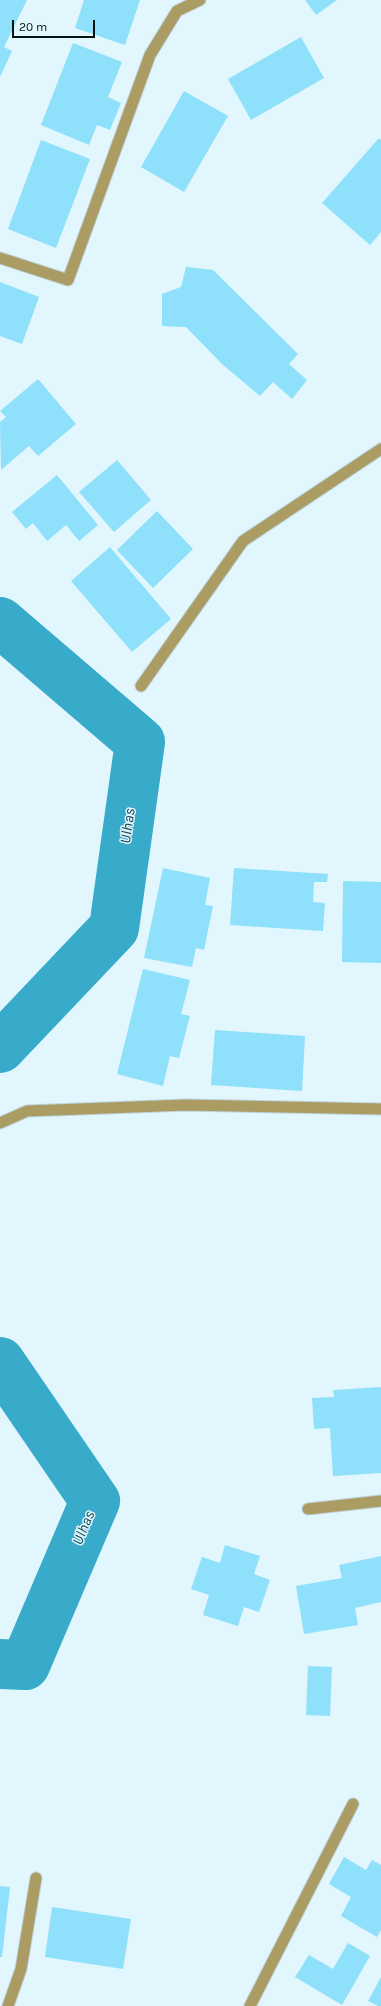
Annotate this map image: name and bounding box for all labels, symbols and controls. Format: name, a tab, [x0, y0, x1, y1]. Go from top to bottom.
scale bar	[14, 12, 97, 38]
text: 20 m	[19, 20, 47, 34]
water label: Ulhas	[117, 807, 139, 845]
water label: Ulhas	[69, 1508, 99, 1548]

